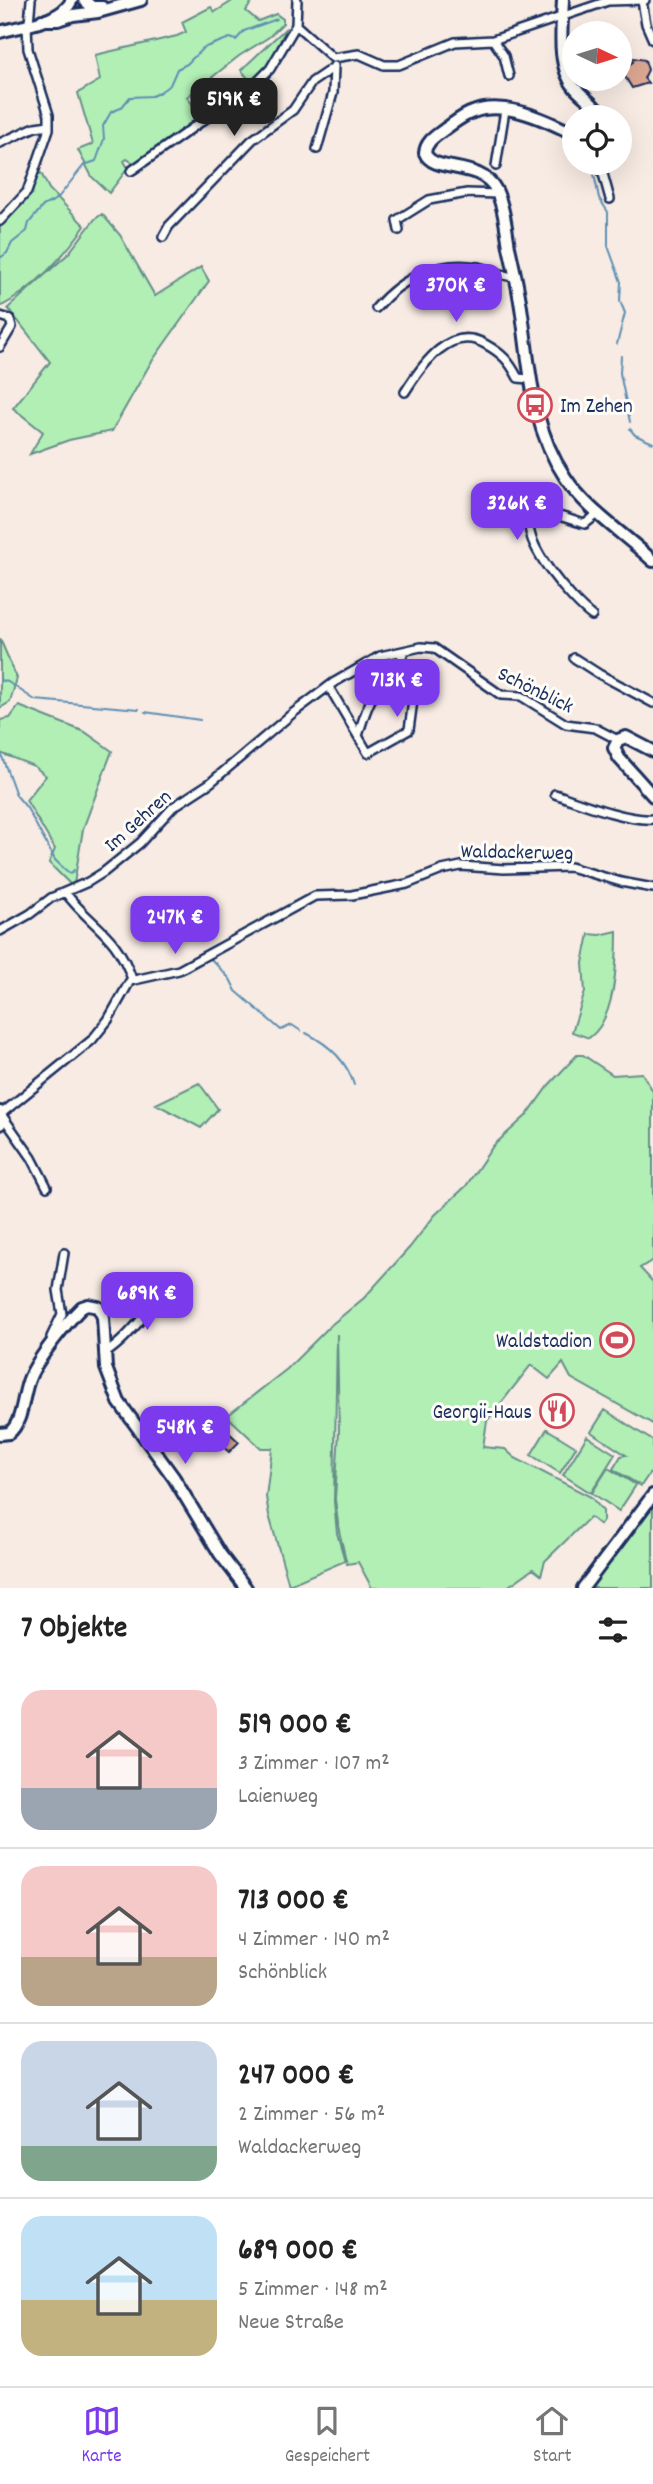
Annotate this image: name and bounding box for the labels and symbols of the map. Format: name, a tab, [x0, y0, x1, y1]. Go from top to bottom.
north arrow	[562, 21, 632, 91]
pin: 519K €	[177, 78, 291, 138]
pin: 370K €	[399, 264, 513, 324]
bus stop icon: Im Zehen	[516, 386, 554, 424]
place label: Im Zehen	[560, 393, 633, 423]
pin: 326K €	[460, 482, 574, 542]
pin: 713K €	[340, 660, 454, 719]
street label: Schönblick	[492, 660, 578, 723]
street label: Im Gehren	[99, 784, 179, 861]
street label: Waldackerweg	[460, 838, 574, 870]
pin: 247K €	[118, 897, 232, 956]
pin: 689K €	[90, 1272, 204, 1332]
sports icon: Waldstadion	[598, 1321, 636, 1359]
place label: Waldstadion	[496, 1328, 592, 1358]
restaurant icon: Georgii-Haus	[538, 1392, 576, 1430]
place label: Georgii-Haus	[432, 1399, 532, 1429]
pin: 548K €	[128, 1406, 242, 1466]

